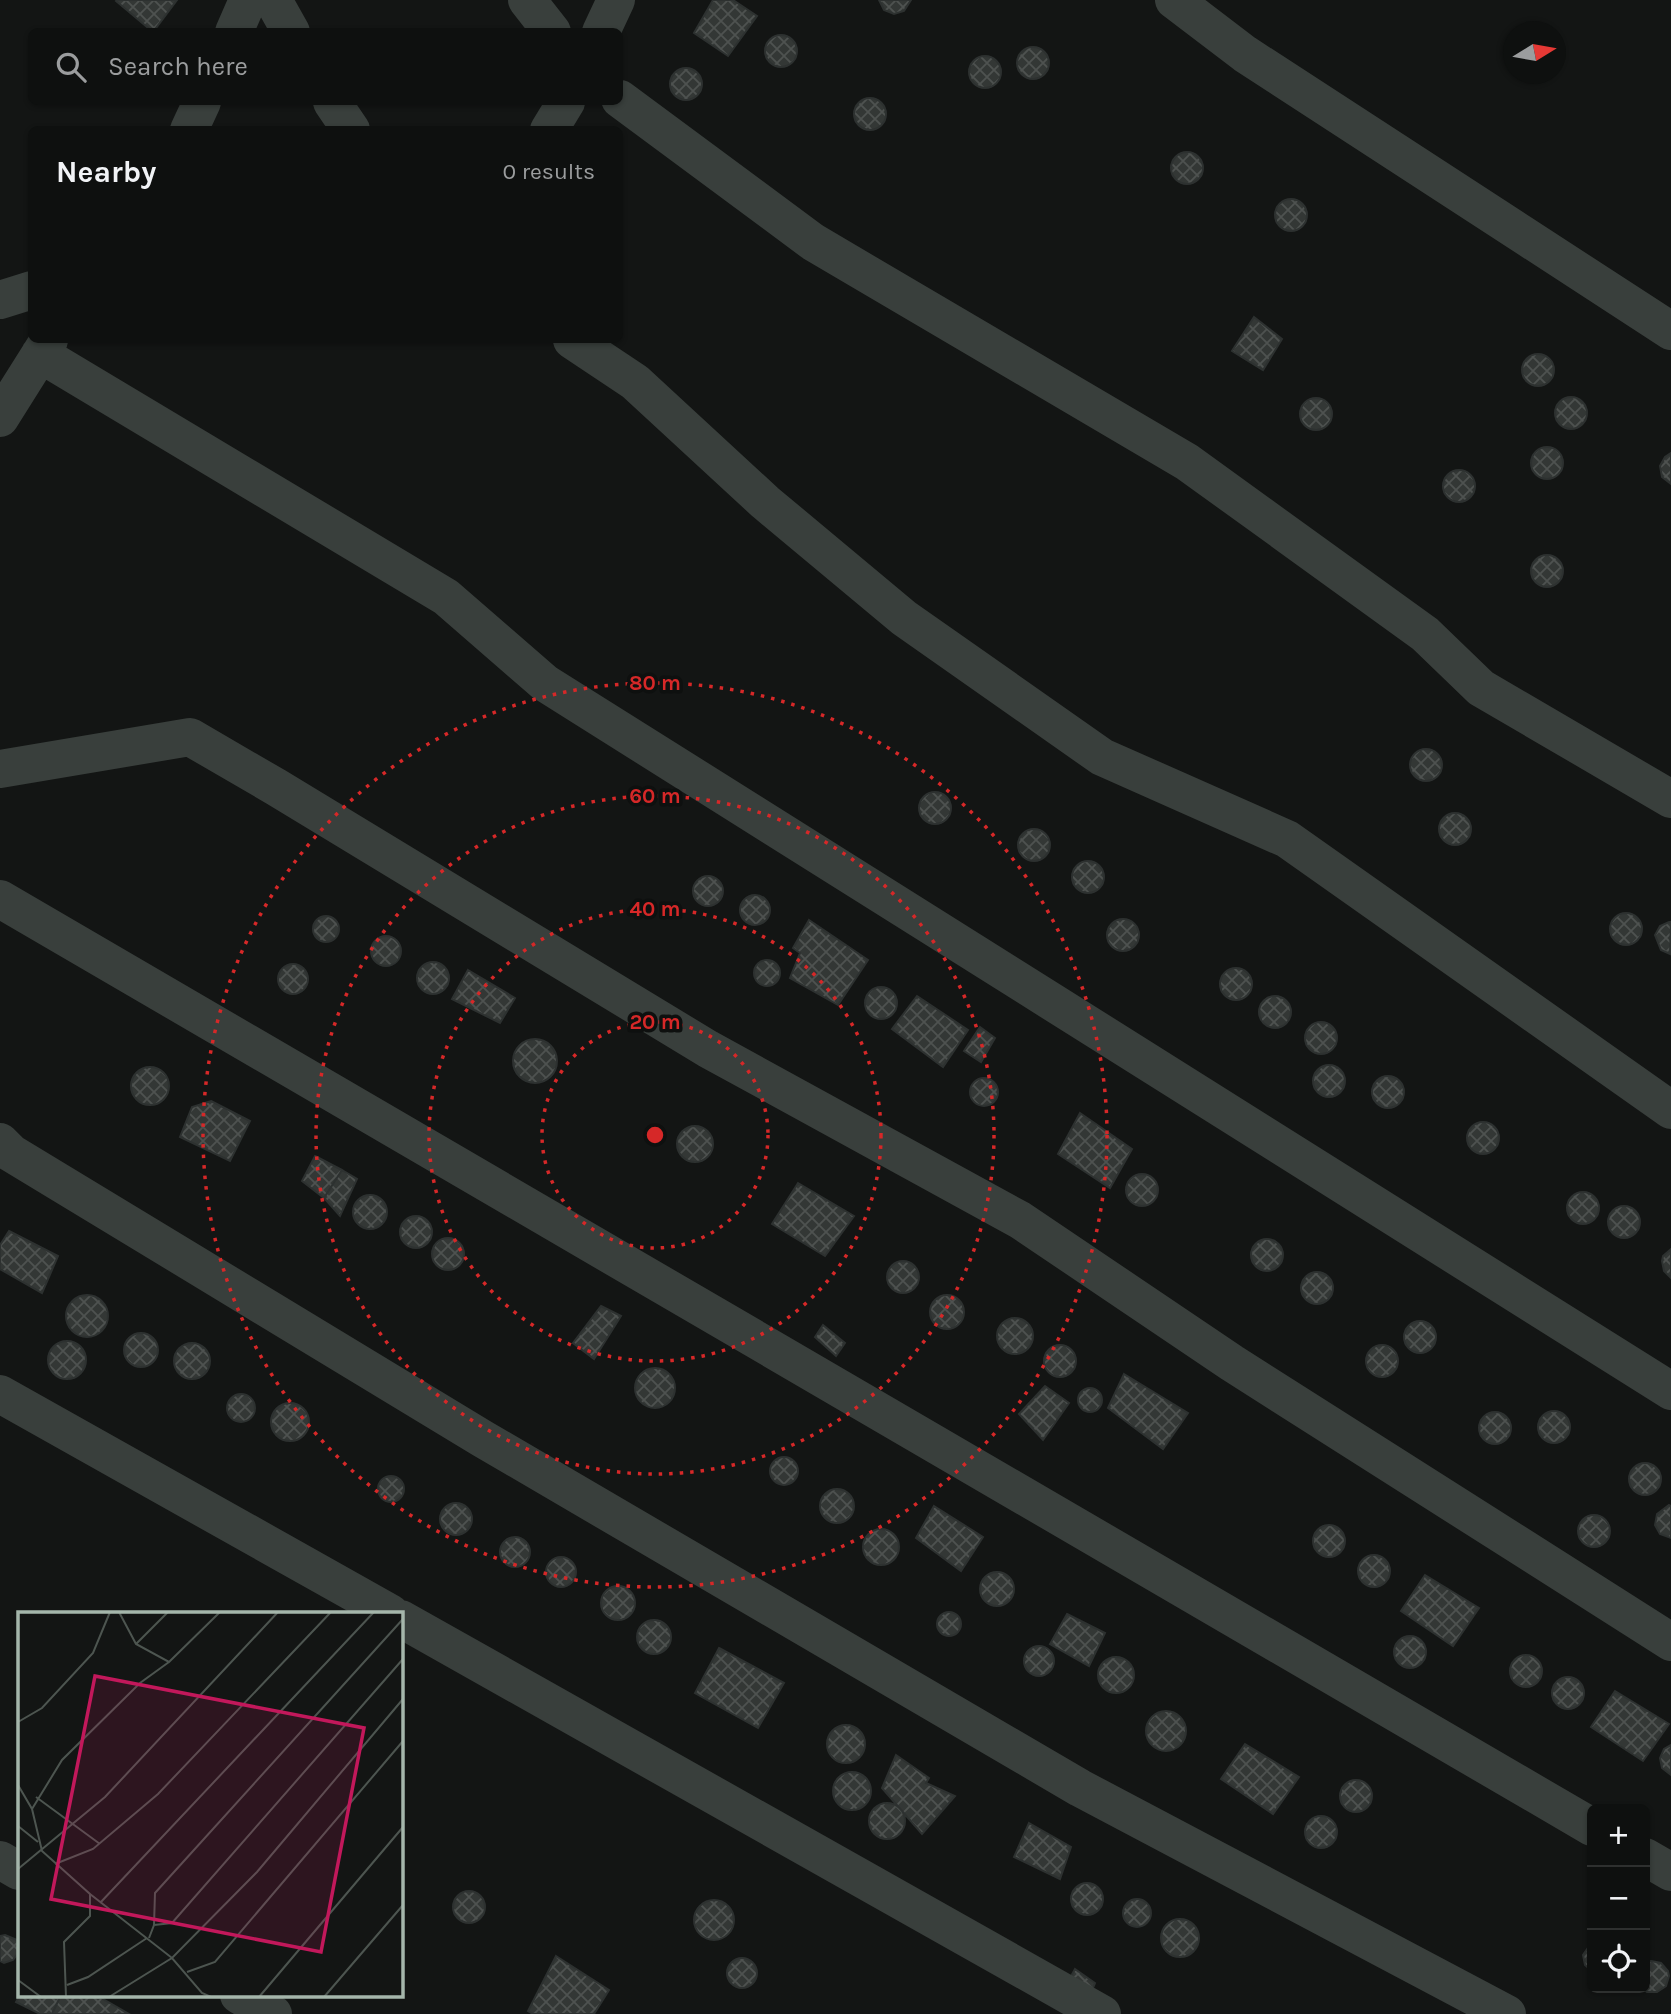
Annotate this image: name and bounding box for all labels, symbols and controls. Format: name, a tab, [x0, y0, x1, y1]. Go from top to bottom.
north arrow	[1503, 21, 1566, 84]
search box	[28, 28, 623, 105]
icon: search	[52, 48, 90, 86]
text: Search here	[108, 51, 248, 82]
text: Nearby	[56, 154, 156, 190]
text: 0 results	[503, 158, 595, 185]
text: 80 m	[629, 671, 681, 695]
text: 60 m	[629, 784, 681, 808]
text: 40 m	[629, 897, 681, 921]
text: 20 m	[629, 1010, 681, 1034]
centre of rings	[643, 1123, 667, 1147]
inset map	[18, 1612, 402, 1996]
map controls	[1587, 1804, 1650, 1993]
button: +	[1587, 1804, 1650, 1867]
button: −	[1587, 1867, 1650, 1930]
button: locate	[1587, 1930, 1650, 1993]

